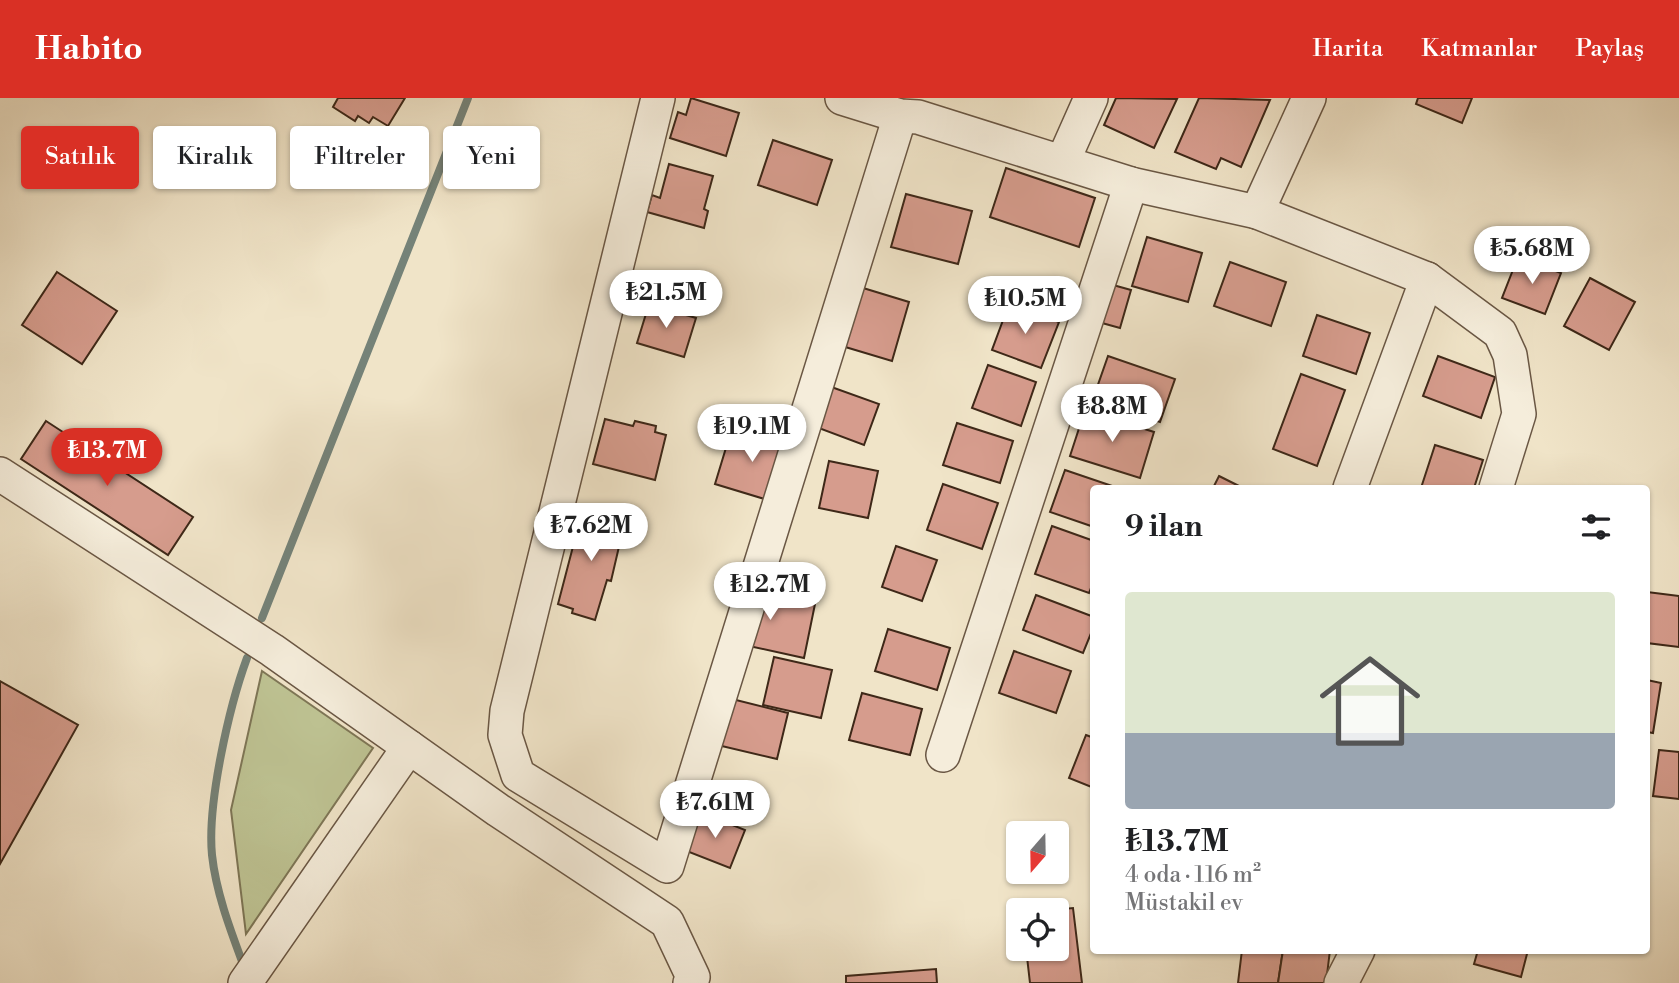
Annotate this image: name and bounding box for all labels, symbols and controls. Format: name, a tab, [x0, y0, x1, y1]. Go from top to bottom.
text: Habito	[35, 29, 143, 70]
text: Harita	[1313, 34, 1383, 64]
text: Katmanlar	[1421, 34, 1537, 64]
text: Paylaş	[1575, 34, 1644, 64]
chip: Satılık	[21, 126, 139, 189]
chip: Kiralık	[153, 126, 276, 189]
chip: Filtreler	[290, 126, 429, 189]
chip: Yeni	[443, 126, 540, 189]
pin: ₺5.68M	[1475, 226, 1589, 286]
text: ₺5.68M	[1490, 235, 1574, 263]
pin: ₺21.5M	[609, 271, 723, 330]
pin: ₺10.5M	[968, 276, 1082, 336]
text: ₺21.5M	[625, 279, 707, 307]
text: ₺10.5M	[984, 285, 1066, 313]
pin: ₺8.8M	[1063, 384, 1161, 444]
text: ₺8.8M	[1077, 393, 1147, 421]
pin: ₺19.1M	[695, 404, 809, 464]
text: ₺19.1M	[713, 413, 791, 441]
pin: ₺13.7M	[50, 428, 164, 488]
text: ₺13.7M	[67, 437, 147, 465]
pin: ₺7.62M	[534, 504, 648, 563]
text: 9 ilan	[1125, 508, 1203, 546]
icon: filters	[1577, 508, 1615, 546]
text: ₺7.62M	[550, 512, 632, 540]
pin: ₺12.7M	[713, 562, 827, 622]
text: ₺12.7M	[730, 571, 810, 599]
icon: home	[1307, 638, 1433, 764]
pin: ₺7.61M	[658, 780, 772, 840]
text: ₺7.61M	[676, 789, 754, 817]
north arrow	[1006, 821, 1069, 884]
map controls	[1006, 821, 1069, 961]
text: ₺13.7M	[1125, 823, 1228, 861]
text: 4 oda · 116 m²	[1125, 861, 1261, 889]
text: Müstakil ev	[1125, 889, 1243, 917]
button: locate	[1006, 898, 1069, 961]

